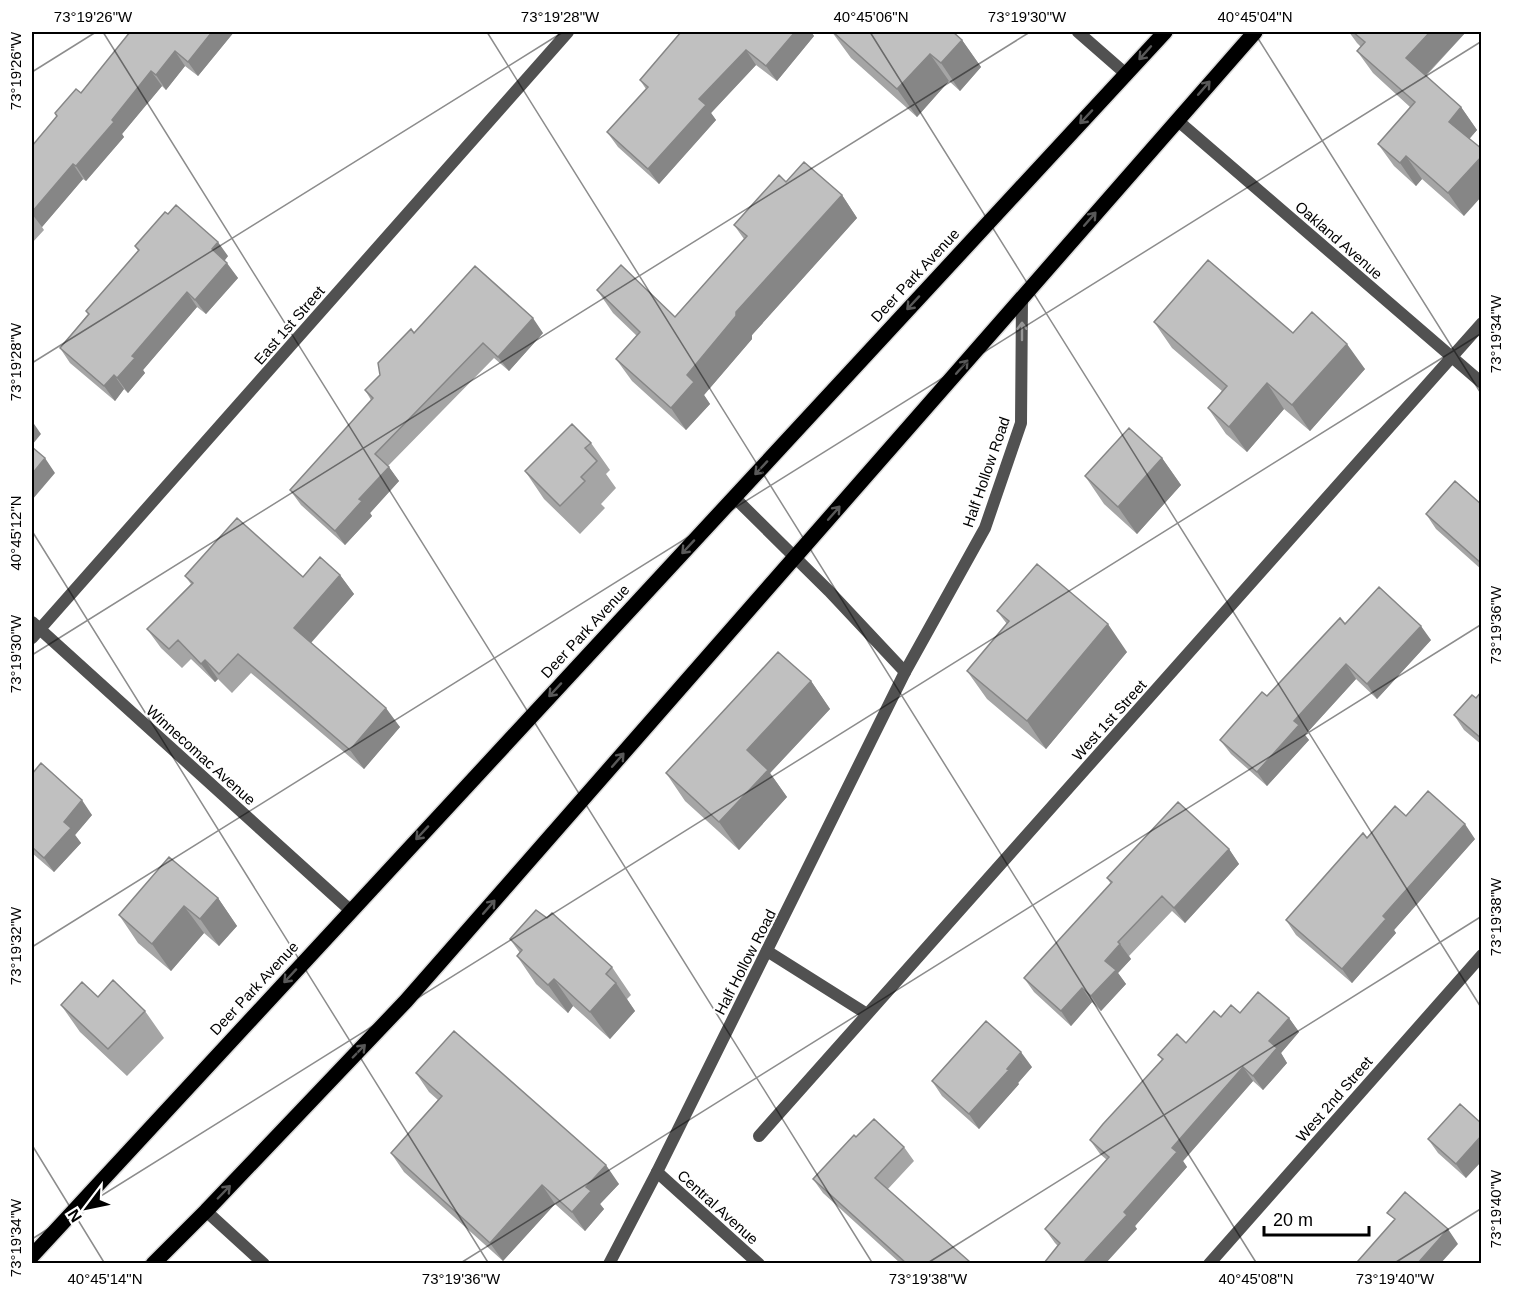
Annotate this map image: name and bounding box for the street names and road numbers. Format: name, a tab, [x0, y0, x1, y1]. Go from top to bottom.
street label: Oakland Avenue	[1292, 198, 1386, 282]
street label: Deer Park Avenue	[867, 225, 963, 325]
street label: East 1st Street	[250, 282, 328, 368]
street label: Half Hollow Road	[959, 414, 1013, 530]
street label: Deer Park Avenue	[537, 581, 633, 681]
street label: West 1st Street	[1068, 676, 1150, 764]
street label: Winnecomac Avenue	[143, 702, 259, 808]
street label: Half Hollow Road	[711, 907, 779, 1017]
street label: Deer Park Avenue	[206, 938, 302, 1038]
street label: West 2nd Street	[1292, 1052, 1376, 1145]
street label: Central Avenue	[674, 1166, 762, 1248]

